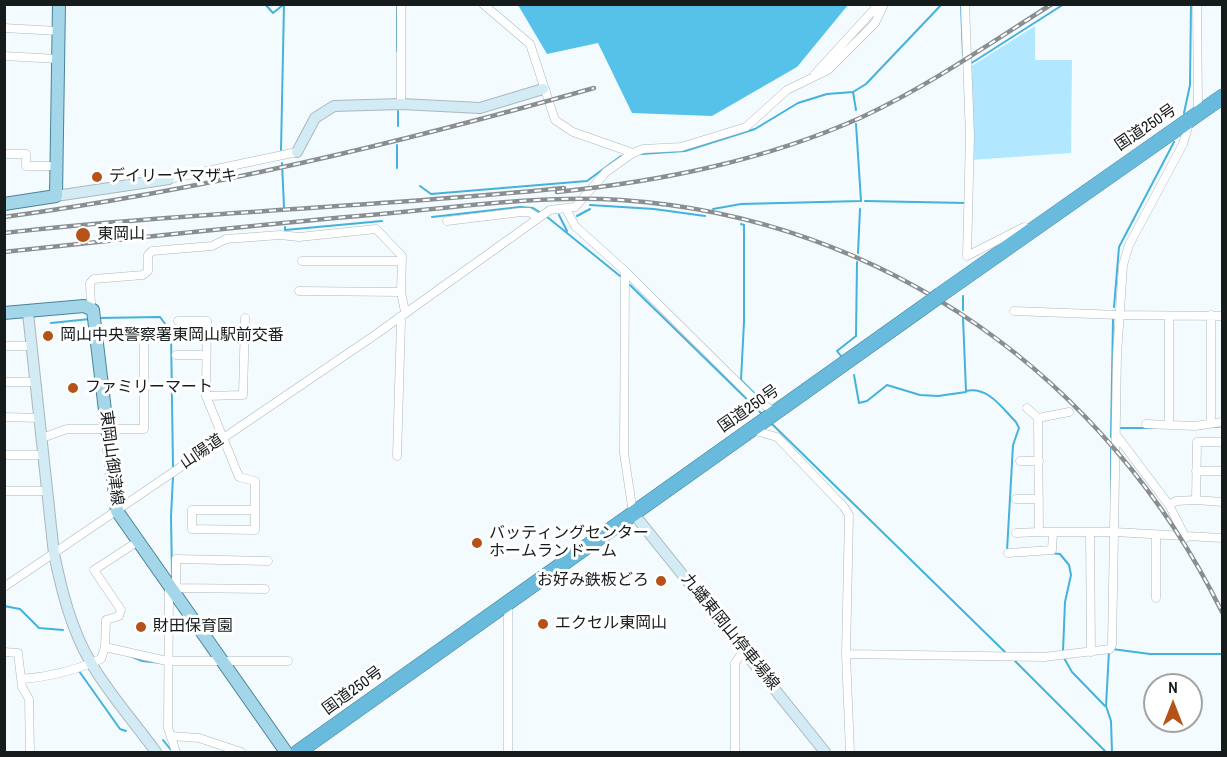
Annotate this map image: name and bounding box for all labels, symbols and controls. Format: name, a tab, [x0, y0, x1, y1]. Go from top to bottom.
street label: 国道250号	[1112, 101, 1180, 155]
place label: デイリーヤマザキ	[109, 167, 237, 187]
marker: デイリーヤマザキ	[90, 170, 104, 184]
place label: 東岡山	[97, 225, 145, 245]
marker: 東岡山	[74, 226, 92, 244]
place label: 岡山中央警察署東岡山駅前交番	[60, 326, 284, 346]
marker: 岡山中央警察署東岡山駅前交番	[41, 329, 55, 343]
place label: ファミリーマート	[85, 378, 213, 398]
marker: ファミリーマート	[66, 381, 80, 395]
street label: 国道250号	[715, 381, 783, 437]
street label: 東岡山御津線	[96, 409, 126, 507]
street label: 山陽道	[177, 431, 227, 473]
place label: バッティングセンター ホームランドーム	[489, 524, 649, 562]
marker: バッティングセンター ホームランドーム	[470, 536, 484, 550]
street label: 九蟠東岡山停車場線	[677, 570, 783, 694]
place label: お好み鉄板どろ	[537, 571, 649, 591]
marker: お好み鉄板どろ	[654, 574, 668, 588]
place label: エクセル東岡山	[555, 614, 667, 634]
place label: 財田保育園	[153, 617, 233, 637]
marker: エクセル東岡山	[536, 617, 550, 631]
marker: 財田保育園	[134, 620, 148, 634]
street label: 国道250号	[319, 663, 387, 719]
north arrow	[1143, 673, 1203, 733]
text: N	[1168, 676, 1178, 698]

